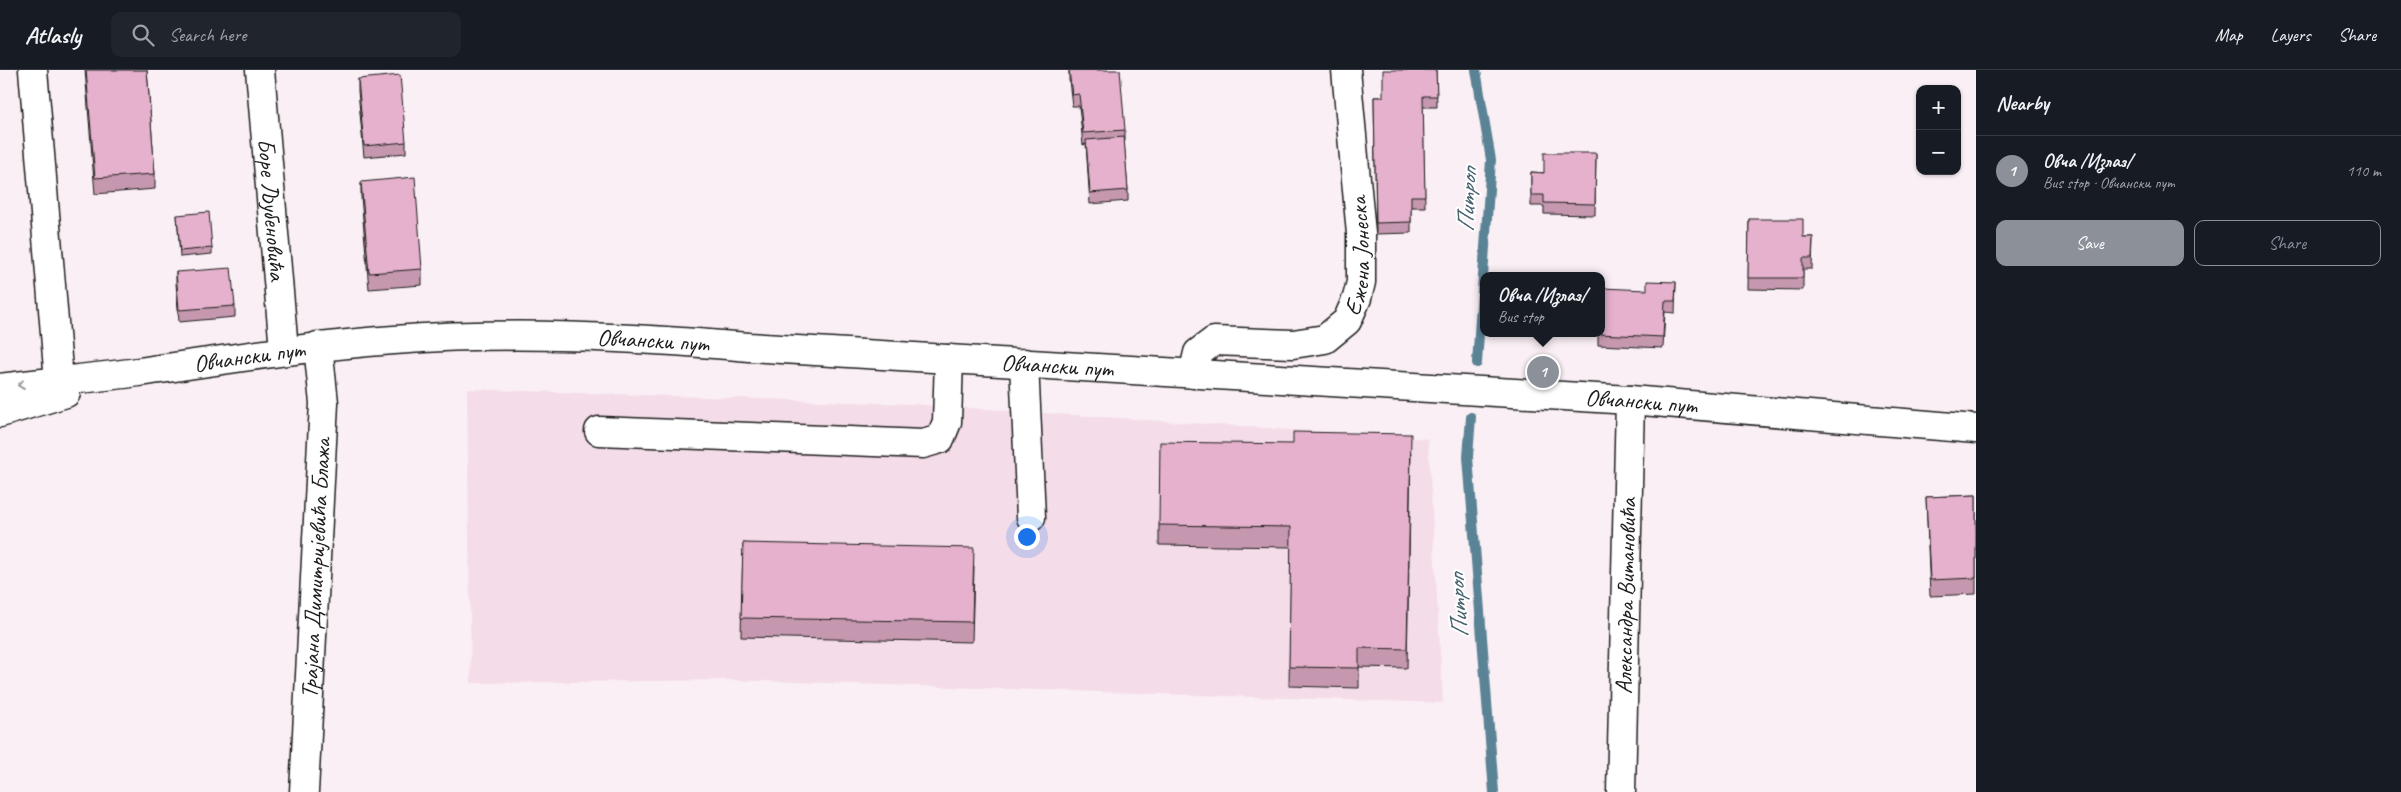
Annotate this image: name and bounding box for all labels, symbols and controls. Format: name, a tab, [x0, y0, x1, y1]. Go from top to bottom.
search box	[111, 12, 461, 57]
text: Atlasly	[25, 20, 81, 50]
icon: search	[129, 21, 157, 49]
text: Search here	[169, 23, 246, 47]
text: Map	[2215, 24, 2243, 46]
text: Layers	[2271, 24, 2310, 46]
text: Share	[2338, 24, 2376, 46]
map controls	[1916, 85, 1961, 175]
button: +	[1916, 85, 1961, 130]
text: Nearby	[1996, 90, 2049, 116]
button: −	[1916, 130, 1961, 175]
street label: Боре Љубеновића	[251, 137, 293, 283]
text: Овча /Излаз/	[2043, 149, 2132, 173]
text: 1	[2008, 161, 2016, 181]
text: 110 m	[2347, 161, 2381, 181]
water label: Питроп	[1449, 164, 1485, 233]
text: Bus stop · Овчански пут	[2043, 173, 2174, 193]
street label: Ежена Јонеска	[1336, 193, 1376, 320]
button: Save	[1996, 220, 2184, 266]
button: Share	[2194, 220, 2381, 266]
popup	[1480, 272, 1605, 337]
text: Овча /Излаз/	[1498, 283, 1587, 307]
text: Bus stop	[1498, 307, 1544, 327]
street label: Овчански пут	[597, 322, 711, 359]
street label: Овчански пут	[192, 334, 308, 379]
street label: Овчански пут	[1000, 347, 1115, 384]
pin: 1	[1527, 353, 1559, 391]
one-way arrow	[17, 379, 25, 390]
street label: Овчански пут	[1584, 382, 1700, 421]
street label: Трајана Димитријевића Блажа	[294, 435, 337, 699]
street label: Александра Витановића	[1608, 496, 1643, 694]
your location	[1014, 524, 1040, 550]
water label: Питроп	[1440, 569, 1476, 639]

